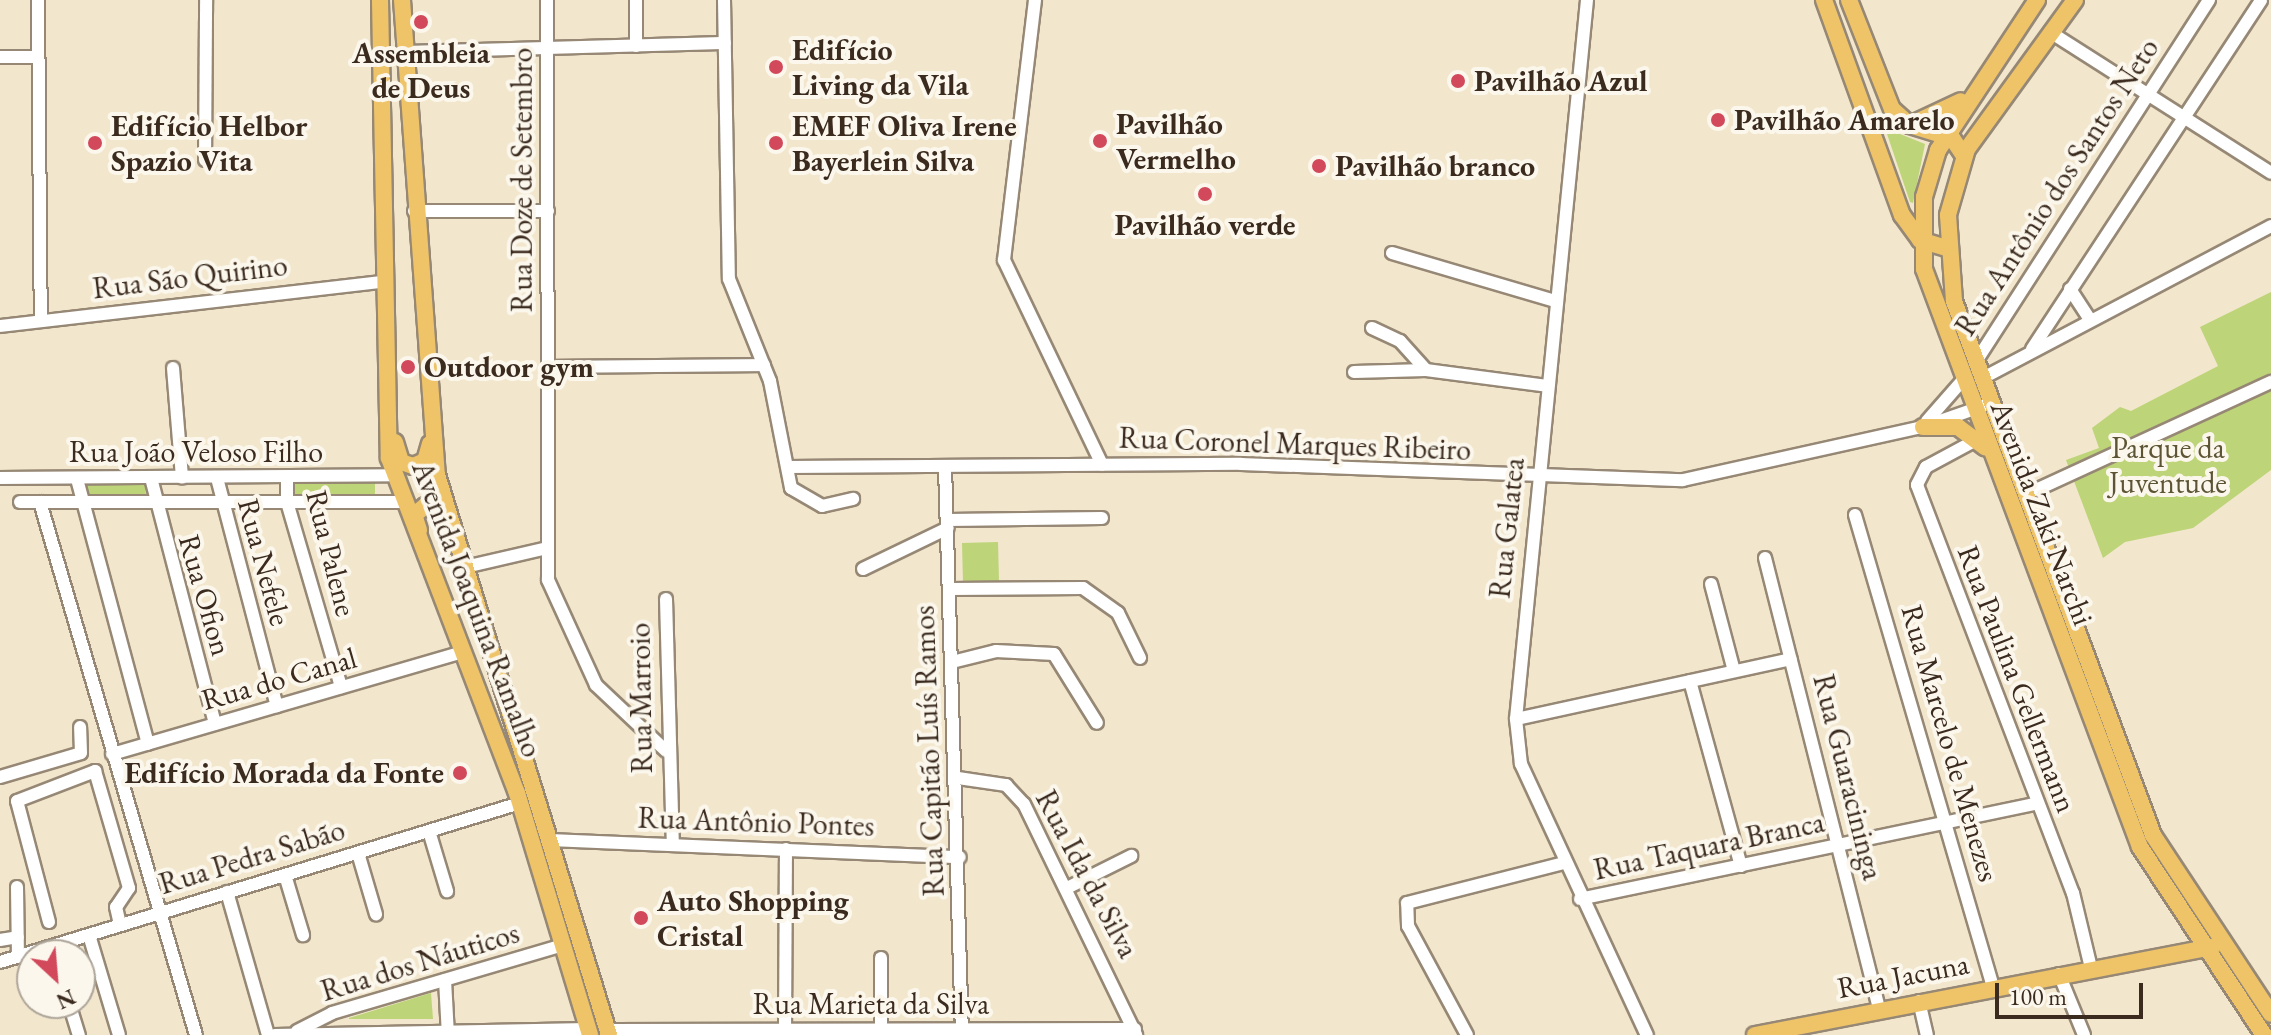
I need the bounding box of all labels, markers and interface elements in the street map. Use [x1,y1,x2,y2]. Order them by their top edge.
marker: Assembleia de Deus [412,13,430,31]
place label: Edifício Living da Vila [792,32,969,102]
street label: Rua Antônio dos Santos Neto [1947,32,2167,342]
place label: Assembleia de Deus [352,35,490,106]
street label: Rua Doze de Setembro [504,48,540,312]
marker: Edifício Living da Vila [767,58,785,76]
place label: Pavilhão Azul [1474,63,1648,99]
marker: Pavilhão Azul [1449,72,1467,90]
place label: Pavilhão Amarelo [1734,102,1955,138]
place label: Pavilhão Vermelho [1116,106,1236,176]
place label: Edifício Helbor Spazio Vita [111,108,308,178]
place label: EMEF Oliva Irene Bayerlein Silva [792,108,1017,178]
marker: Pavilhão Amarelo [1709,111,1727,129]
marker: Pavilhão Vermelho [1091,132,1109,150]
marker: Edifício Helbor Spazio Vita [86,134,104,152]
marker: EMEF Oliva Irene Bayerlein Silva [767,134,785,152]
place label: Pavilhão branco [1335,148,1535,184]
marker: Pavilhão branco [1310,157,1328,175]
marker: Pavilhão verde [1196,185,1214,203]
place label: Pavilhão verde [1114,207,1296,243]
street label: Rua São Quirino [91,247,289,307]
place label: Outdoor gym [424,349,594,385]
marker: Outdoor gym [399,358,417,376]
street label: Avenida Zaki Narchi [1983,396,2101,630]
street label: Rua Coronel Marques Ribeiro [1118,420,1472,468]
park label: Parque da Juventude [2109,430,2227,500]
street label: Rua João Veloso Filho [69,434,323,470]
street label: Avenida Joaquina Ramalho [404,456,550,762]
street label: Rua Galatea [1482,456,1532,600]
street label: Rua Palene [298,486,364,620]
street label: Rua Nefele [230,495,298,629]
street label: Rua Ofion [171,530,239,660]
street label: Rua Paulina Gellermann [1949,540,2085,818]
street label: Rua Marcelo de Menezes [1893,600,2007,886]
street label: Rua Capitão Luís Ramos [906,605,952,897]
street label: Rua Marroio [622,622,660,774]
street label: Rua do Canal [197,640,361,718]
street label: Rua Guaracininga [1805,671,1891,883]
place label: Edifício Morada da Fonte [124,755,444,791]
marker: Edifício Morada da Fonte [451,764,469,782]
street label: Rua Ida da Silva [1028,784,1146,964]
street label: Rua Antônio Pontes [637,800,875,844]
street label: Rua Taquara Branca [1590,804,1828,888]
street label: Rua Pedra Sabão [155,812,349,902]
place label: Auto Shopping Cristal [657,883,849,954]
marker: Auto Shopping Cristal [632,909,650,927]
street label: Rua dos Náuticos [317,915,523,1009]
north arrow [16,939,96,1019]
street label: Rua Jacuna [1834,946,1972,1006]
scale bar [1999,967,2147,1017]
text: 100 m [2009,981,2067,1012]
text: N [52,982,80,1016]
street label: Rua Marieta da Silva [753,986,989,1022]

